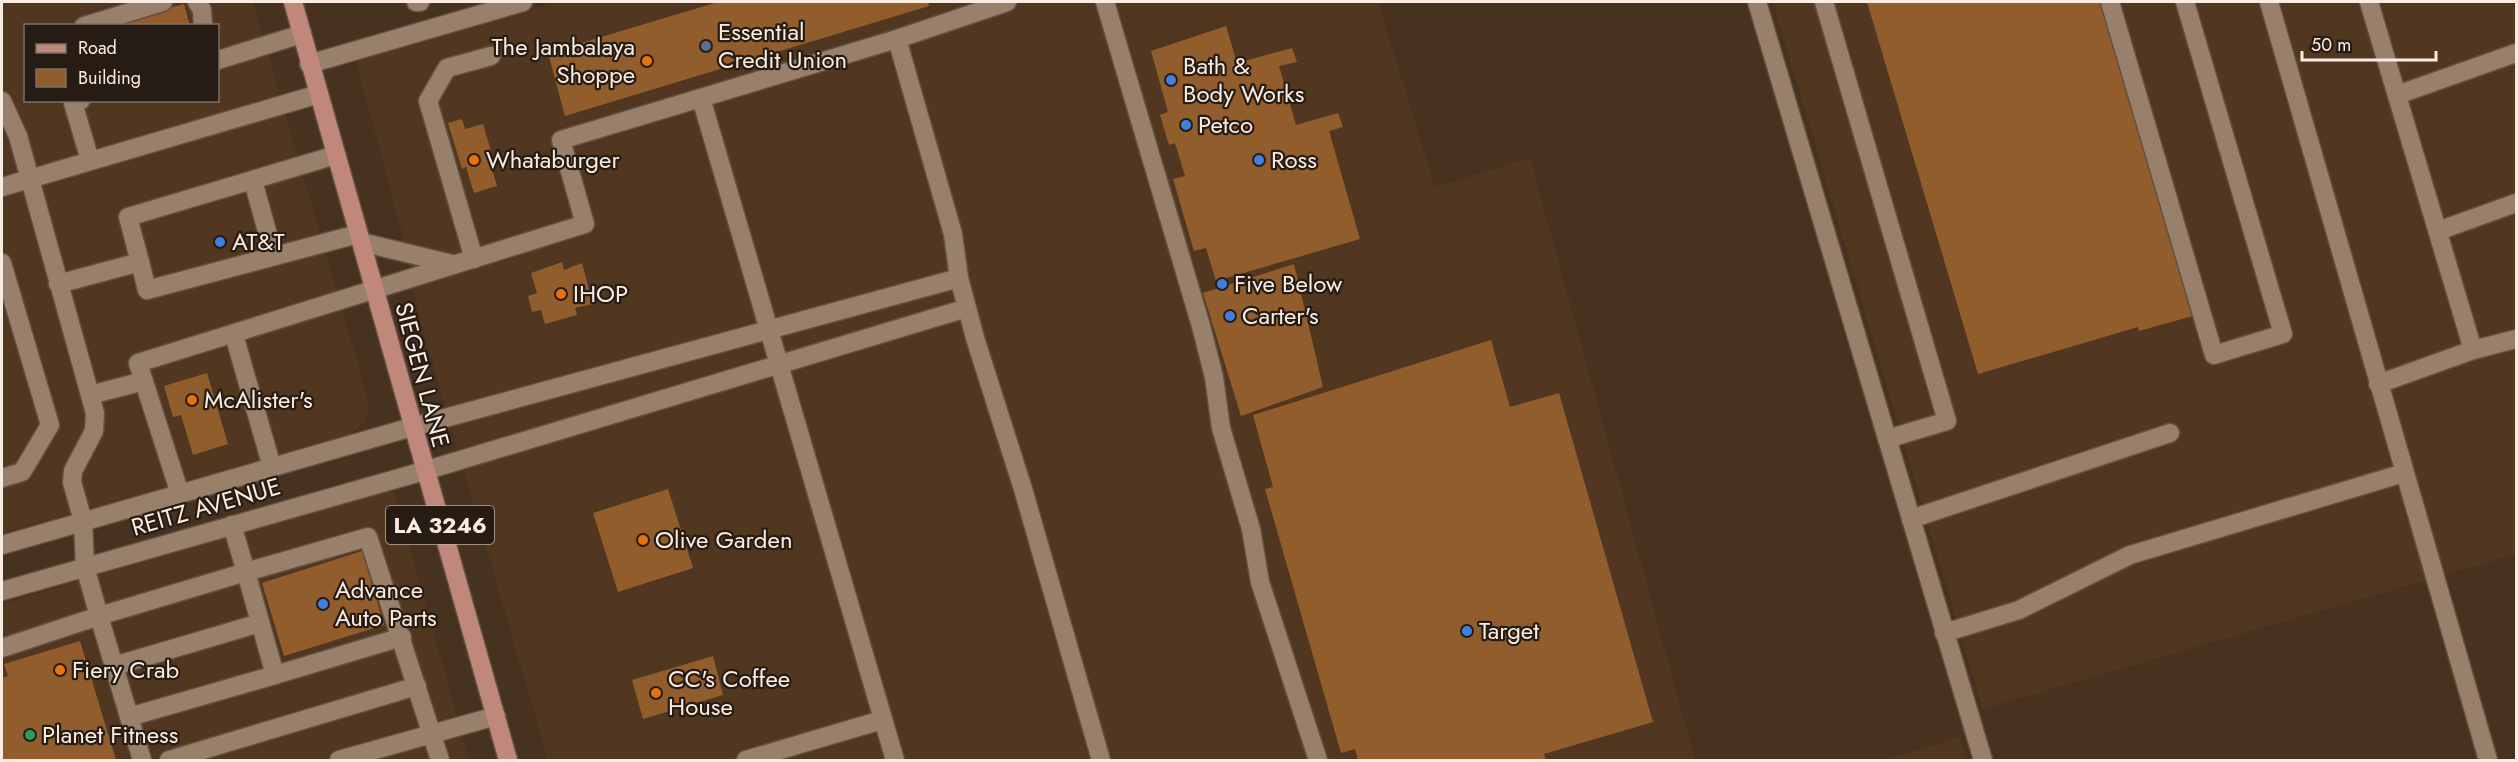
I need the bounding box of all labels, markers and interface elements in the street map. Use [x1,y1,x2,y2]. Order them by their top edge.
place label: Essential Credit Union [718,14,847,77]
legend [24,24,219,102]
scale bar [2302,24,2436,62]
place label: The Jambalaya Shoppe [491,29,635,92]
text: 50 m [2311,32,2351,58]
text: Road [78,35,117,61]
marker: Essential Credit Union [699,39,713,53]
place label: Bath & Body Works [1183,48,1304,111]
marker: The Jambalaya Shoppe [640,54,654,68]
text: Building [78,65,141,91]
marker: Bath & Body Works [1164,73,1178,87]
place label: Petco [1198,107,1253,142]
marker: Petco [1179,118,1193,132]
place label: Whataburger [486,142,620,177]
place label: Ross [1271,142,1317,177]
marker: Whataburger [467,153,481,167]
marker: Ross [1252,153,1266,167]
place label: AT&T [232,224,285,259]
marker: AT&T [213,235,227,249]
place label: Five Below [1234,266,1343,301]
place label: IHOP [573,276,628,311]
marker: Five Below [1215,277,1229,291]
marker: IHOP [554,287,568,301]
street label: SIEGEN LANE [386,298,459,451]
place label: Carter's [1242,298,1319,333]
marker: Carter's [1223,309,1237,323]
place label: McAlister's [204,382,313,417]
marker: McAlister's [185,393,199,407]
street label: REITZ AVENUE [127,468,285,545]
road number: LA 3246 [386,506,494,544]
place label: Olive Garden [655,522,793,557]
marker: Olive Garden [636,533,650,547]
place label: Advance Auto Parts [335,572,437,635]
marker: Advance Auto Parts [316,597,330,611]
place label: Target [1479,613,1539,648]
marker: Target [1460,624,1474,638]
place label: Fiery Crab [72,652,179,687]
place label: CC's Coffee House [668,661,790,724]
marker: Fiery Crab [53,663,67,677]
marker: CC's Coffee House [649,686,663,700]
place label: Planet Fitness [42,717,178,752]
marker: Planet Fitness [23,728,37,742]

